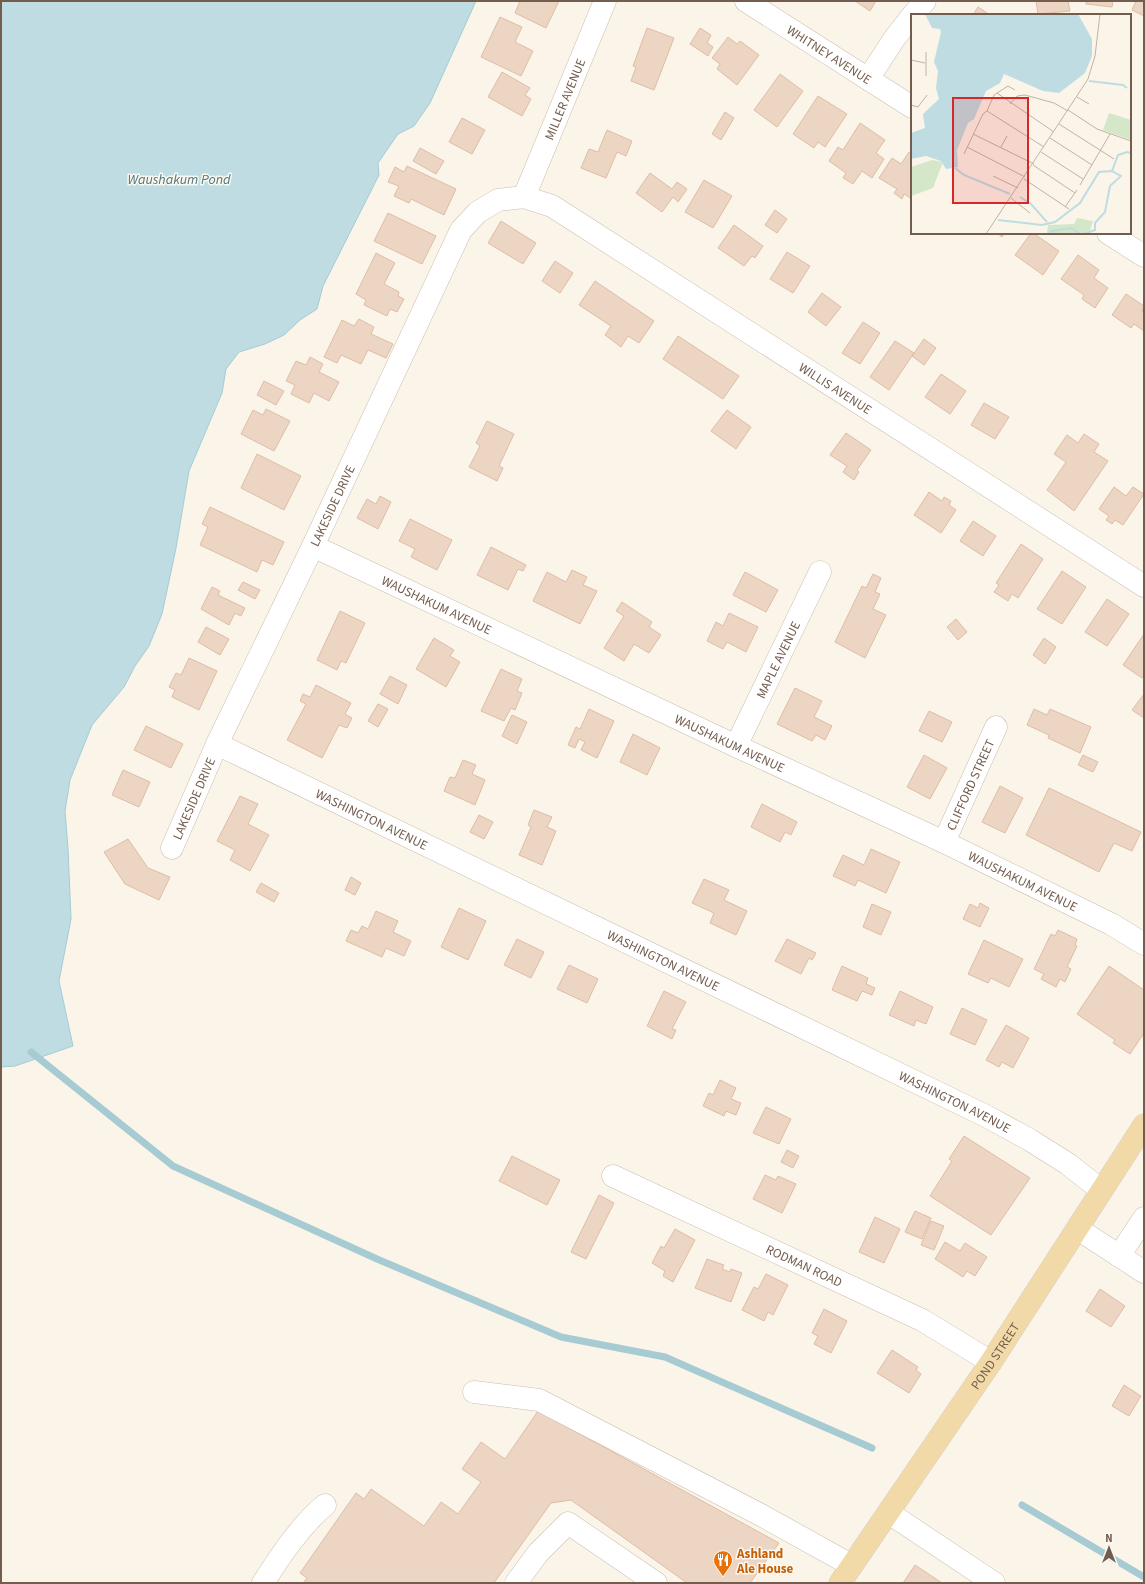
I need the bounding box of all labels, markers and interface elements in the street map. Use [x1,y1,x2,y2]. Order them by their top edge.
inset map [911,14,1131,234]
street label: WHITNEY AVENUE [783,21,875,89]
street label: MILLER AVENUE [541,56,590,143]
water label: Waushakum Pond [127,170,231,190]
street label: WILLIS AVENUE [795,359,875,419]
street label: LAKESIDE DRIVE [306,462,360,550]
street label: WAUSHAKUM AVENUE [378,572,495,639]
street label: MAPLE AVENUE [752,618,805,702]
street label: WAUSHAKUM AVENUE [671,710,788,777]
street label: CLIFFORD STREET [942,736,999,834]
street label: LAKESIDE DRIVE [169,755,220,843]
street label: WASHINGTON AVENUE [312,785,431,855]
street label: WAUSHAKUM AVENUE [965,847,1080,916]
street label: WASHINGTON AVENUE [604,926,722,996]
street label: WASHINGTON AVENUE [896,1067,1014,1138]
street label: RODMAN ROAD [763,1240,845,1292]
street label: POND STREET [967,1319,1024,1393]
north arrow [1089,1528,1129,1568]
text: N [1105,1531,1113,1546]
place label: Ashland Ale House [736,1545,794,1578]
restaurant icon: Ashland Ale House [712,1549,734,1577]

